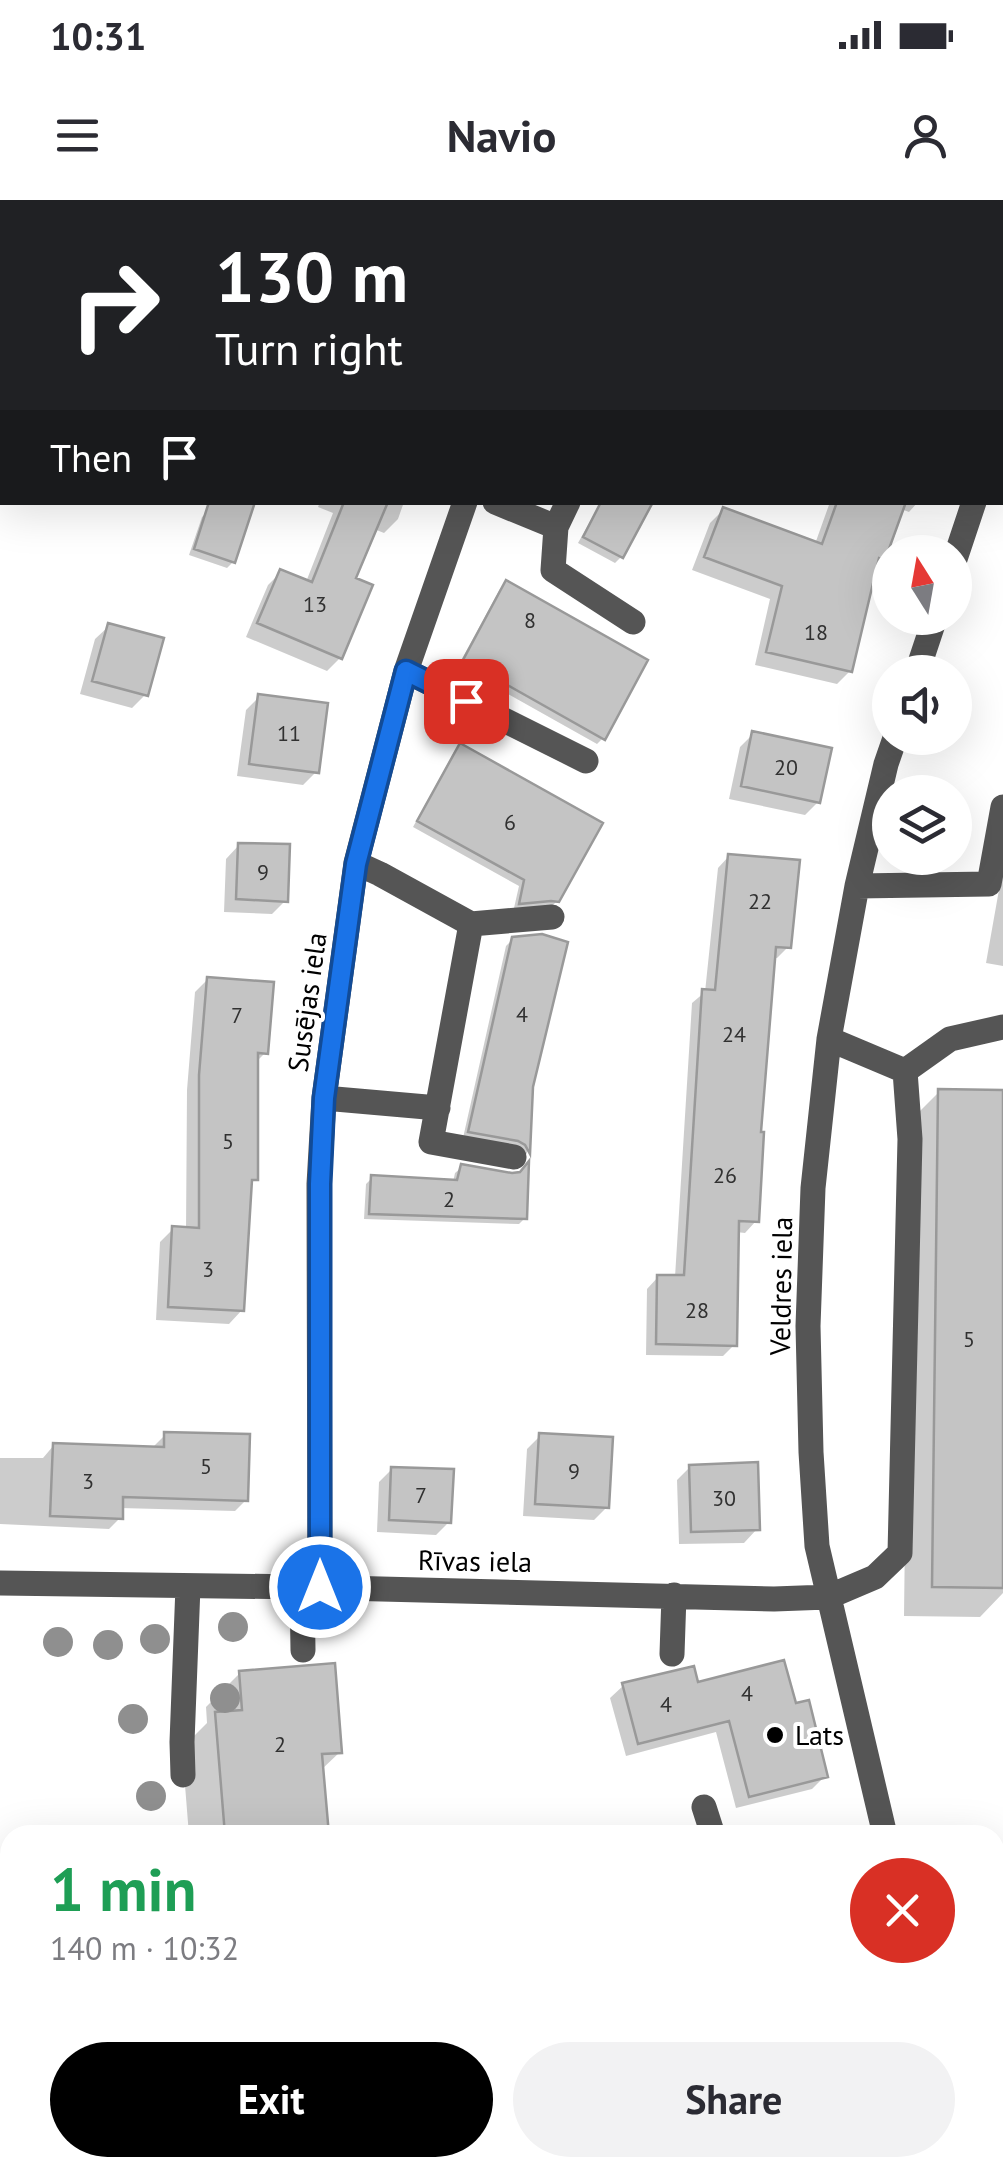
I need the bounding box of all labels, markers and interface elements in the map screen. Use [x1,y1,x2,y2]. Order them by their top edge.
text: 10:31 [50,11,146,60]
text: Navio [447,106,556,164]
icon: menu [50,108,105,163]
icon: person [898,108,953,163]
text: 130 m [215,231,408,321]
icon: right [50,240,180,370]
text: Turn right [215,319,403,377]
icon: arrive [152,430,207,485]
text: Then [50,433,132,482]
north arrow [872,535,972,635]
map controls [872,535,972,875]
house number: 13 [303,590,327,618]
house number: 8 [524,606,536,634]
house number: 18 [804,618,828,646]
button: sound [872,655,972,755]
pin [424,659,509,744]
icon: arrive [439,674,494,729]
house number: 11 [277,719,301,747]
house number: 20 [774,753,798,781]
button: layers [872,775,972,875]
house number: 6 [504,808,516,836]
house number: 9 [257,858,269,886]
house number: 22 [748,887,772,915]
street label: Susējas iela [278,930,335,1074]
house number: 4 [516,1000,528,1028]
house number: 7 [231,1001,243,1029]
house number: 24 [722,1020,746,1048]
house number: 5 [222,1127,234,1155]
house number: 26 [713,1161,737,1189]
house number: 2 [443,1185,455,1213]
street label: Veldres iela [761,1216,800,1357]
house number: 3 [202,1255,214,1283]
house number: 28 [685,1296,709,1324]
house number: 5 [963,1325,975,1353]
house number: 5 [200,1452,212,1480]
house number: 9 [568,1457,580,1485]
house number: 3 [82,1467,94,1495]
house number: 7 [415,1481,427,1509]
house number: 30 [712,1484,736,1512]
position arrow [268,1535,372,1639]
street label: Rīvas iela [418,1541,532,1580]
house number: 4 [741,1679,753,1707]
house number: 4 [660,1690,672,1718]
place label: Lats [795,1716,844,1753]
marker: Lats [764,1724,786,1746]
house number: 2 [274,1730,286,1758]
text: 1 min [50,1850,196,1928]
button: close [850,1858,955,1963]
text: 140 m · 10:32 [50,1927,239,1969]
button: Exit [50,2042,493,2157]
button: Share [513,2042,955,2157]

